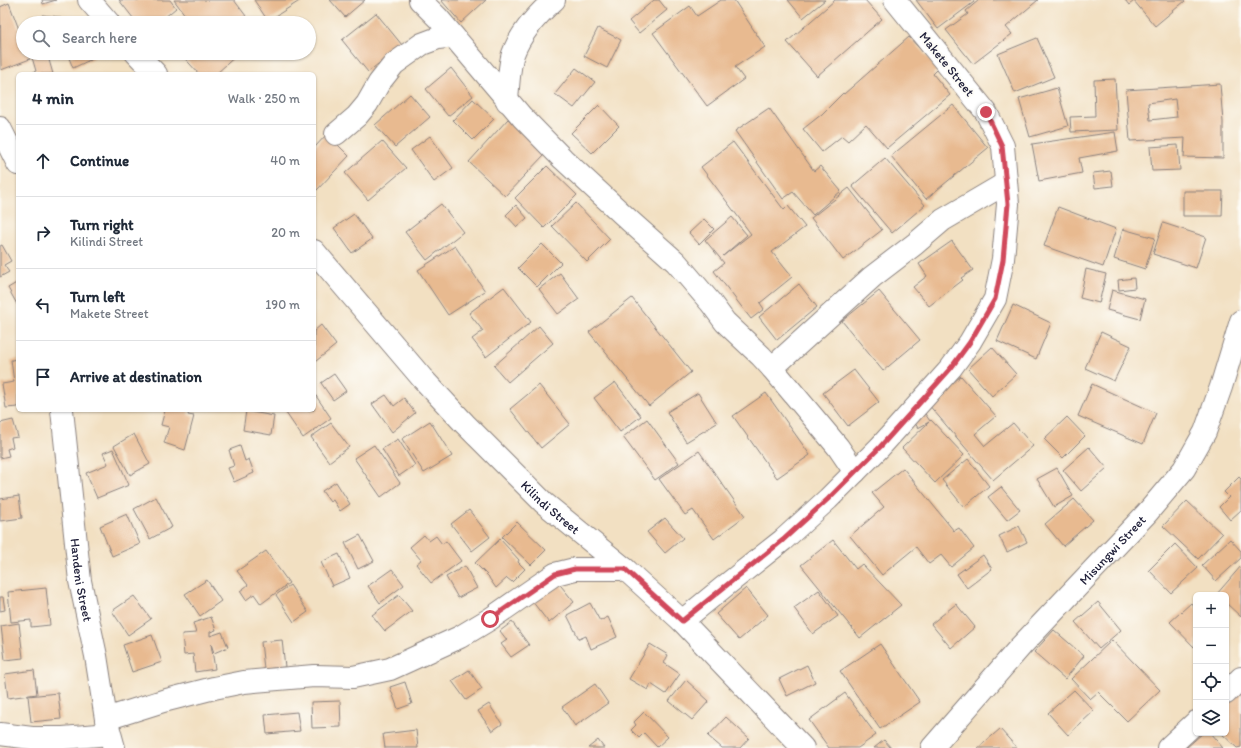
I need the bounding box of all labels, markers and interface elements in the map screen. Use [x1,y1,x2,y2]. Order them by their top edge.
search box [16,16,316,60]
icon: search [30,27,52,49]
text: Search here [62,29,137,47]
street label: Makete Street [916,29,978,99]
text: 4 min [32,88,74,108]
text: Walk · 250 m [228,91,300,106]
route end [977,103,995,121]
icon: ahead [32,150,54,172]
text: Continue [70,152,129,170]
text: 40 m [270,153,300,168]
text: Turn right [70,216,134,234]
icon: right [32,222,54,244]
text: 20 m [271,225,300,240]
text: Kilindi Street [70,234,143,249]
text: Turn left [70,288,125,306]
icon: left [32,294,54,316]
text: 190 m [265,297,300,312]
text: Makete Street [70,306,149,321]
icon: arrive [32,366,54,388]
text: Arrive at destination [70,368,202,386]
street label: Kilindi Street [518,477,583,537]
street label: Misungwi Street [1076,512,1149,587]
street label: Handeni Street [68,537,96,623]
map controls [1193,592,1229,736]
button: + [1193,592,1229,628]
route start [481,610,499,628]
button: − [1193,628,1229,664]
button: locate [1193,664,1229,700]
button: layers [1193,700,1229,736]

